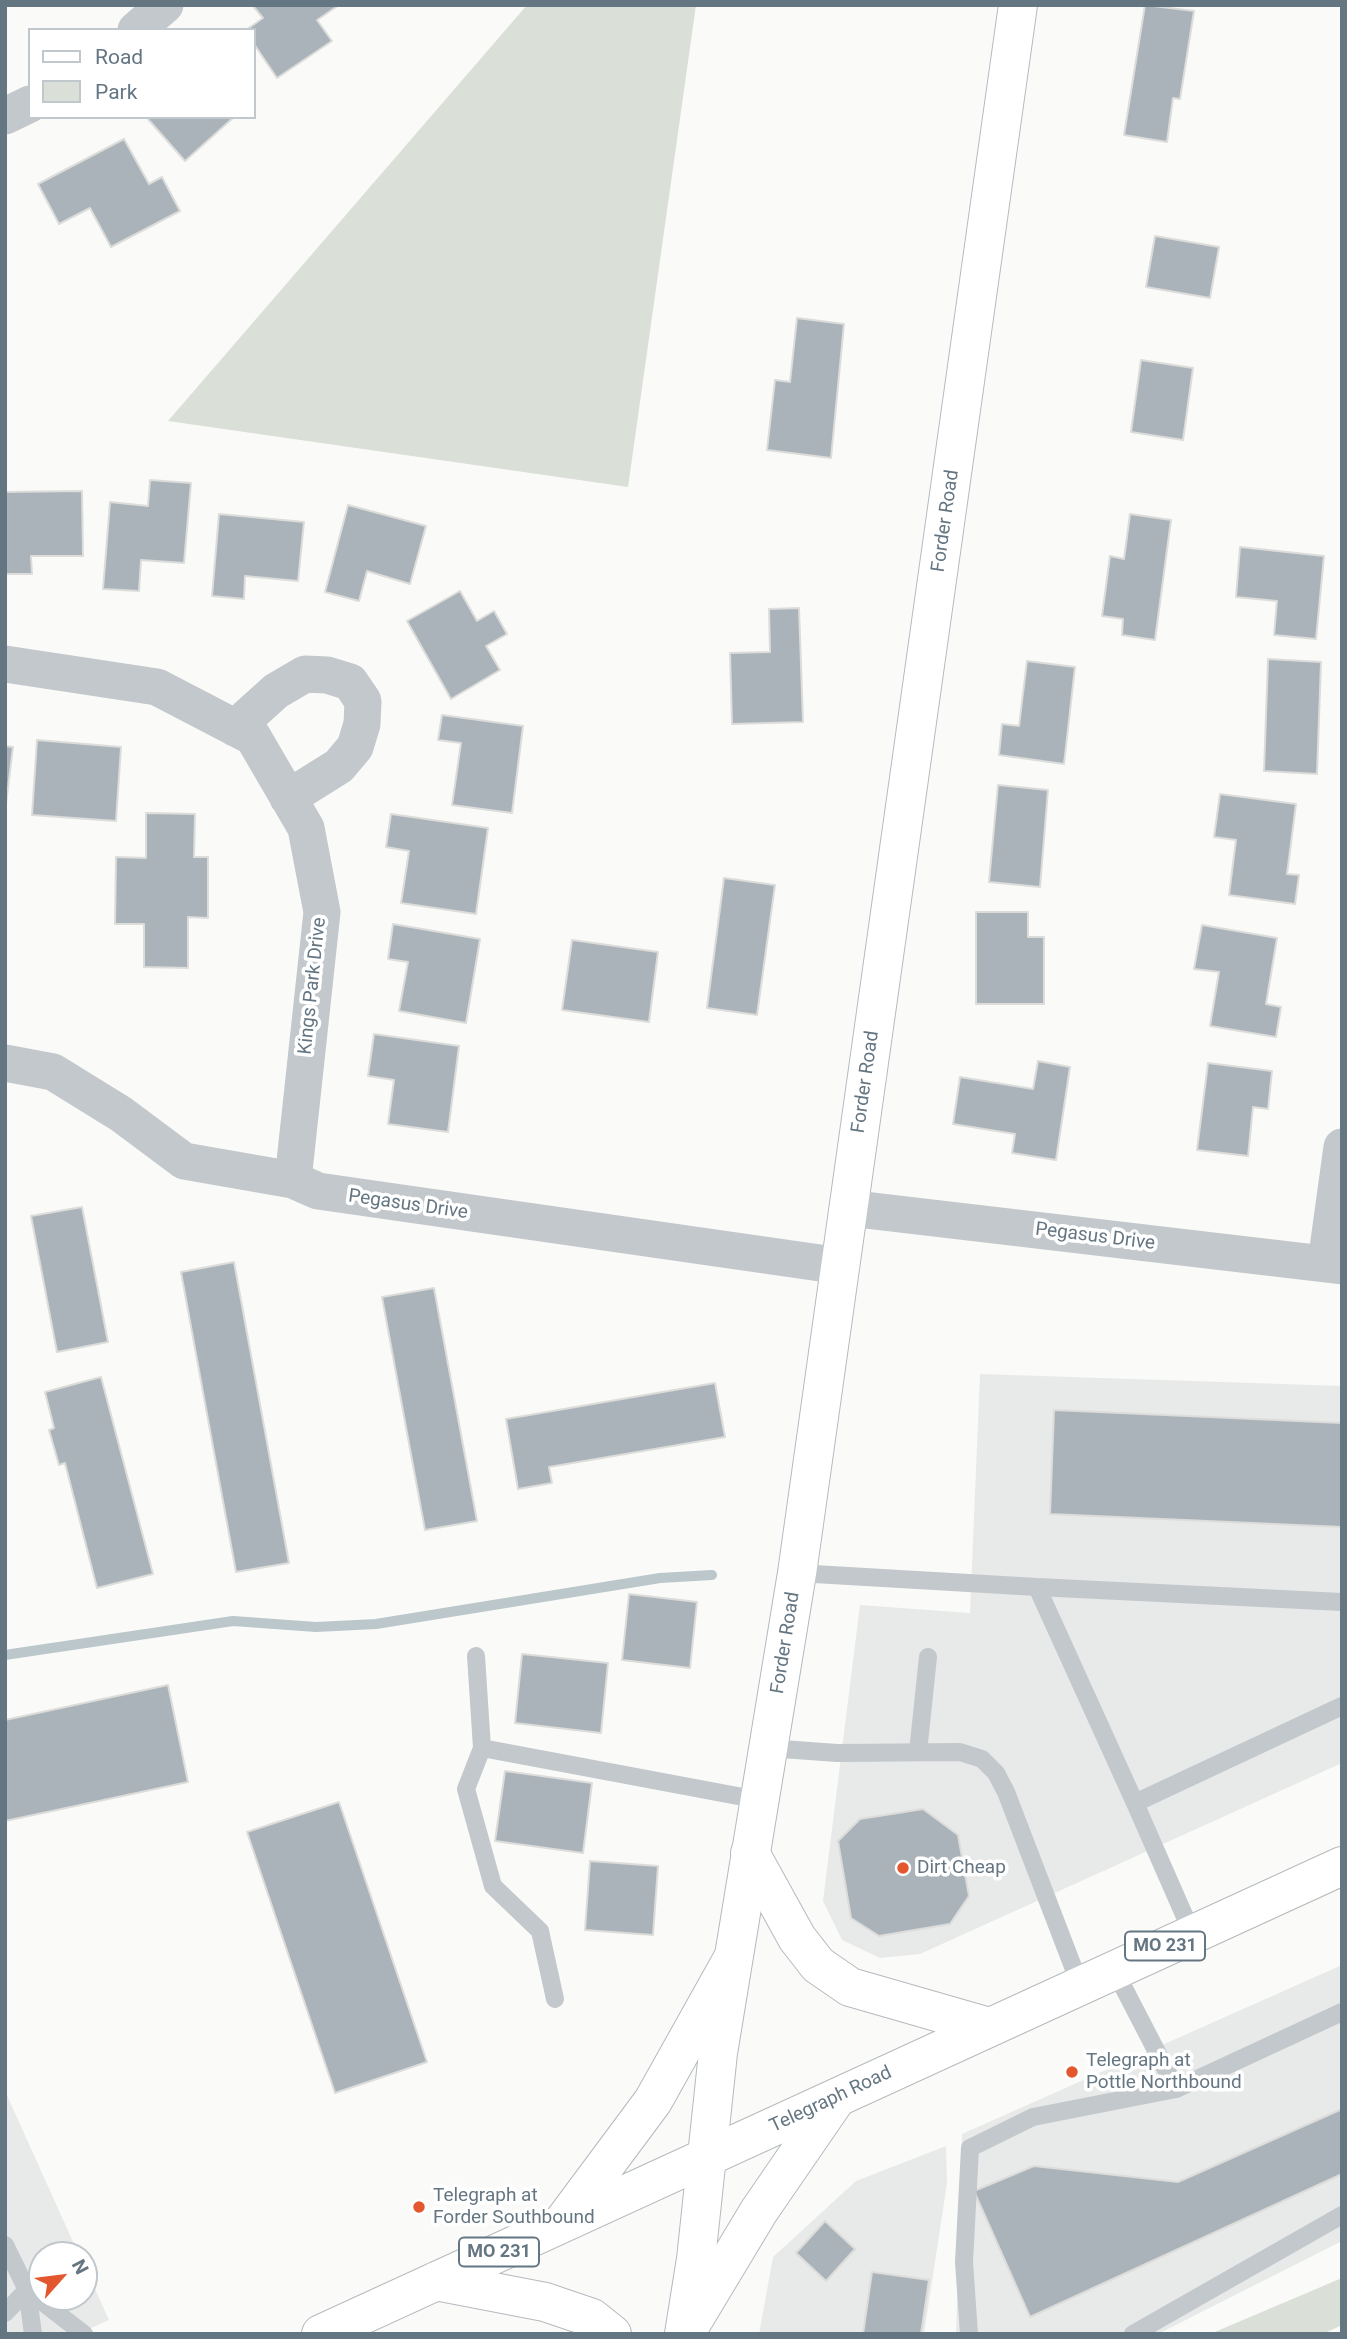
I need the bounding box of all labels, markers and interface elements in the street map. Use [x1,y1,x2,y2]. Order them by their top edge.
legend [28,28,256,119]
text: Road [95,45,143,69]
text: Park [95,80,137,104]
street label: Forder Road [928,468,964,574]
street label: Kings Park Drive [294,916,332,1056]
street label: Forder Road [848,1029,884,1135]
street label: Pegasus Drive [347,1185,469,1225]
street label: Pegasus Drive [1034,1218,1156,1256]
street label: Forder Road [767,1590,805,1696]
place label: Dirt Cheap [917,1857,1006,1879]
marker: Dirt Cheap [895,1860,911,1876]
road number: MO 231 [1125,1932,1205,1960]
place label: Telegraph at Pottle Northbound [1086,2050,1242,2094]
street label: Telegraph Road [767,2062,895,2138]
marker: Telegraph at Pottle Northbound [1064,2064,1080,2080]
place label: Telegraph at Forder Southbound [433,2185,595,2229]
marker: Telegraph at Forder Southbound [411,2199,427,2215]
road number: MO 231 [459,2238,539,2266]
north arrow [28,2241,98,2311]
text: N [67,2256,94,2278]

